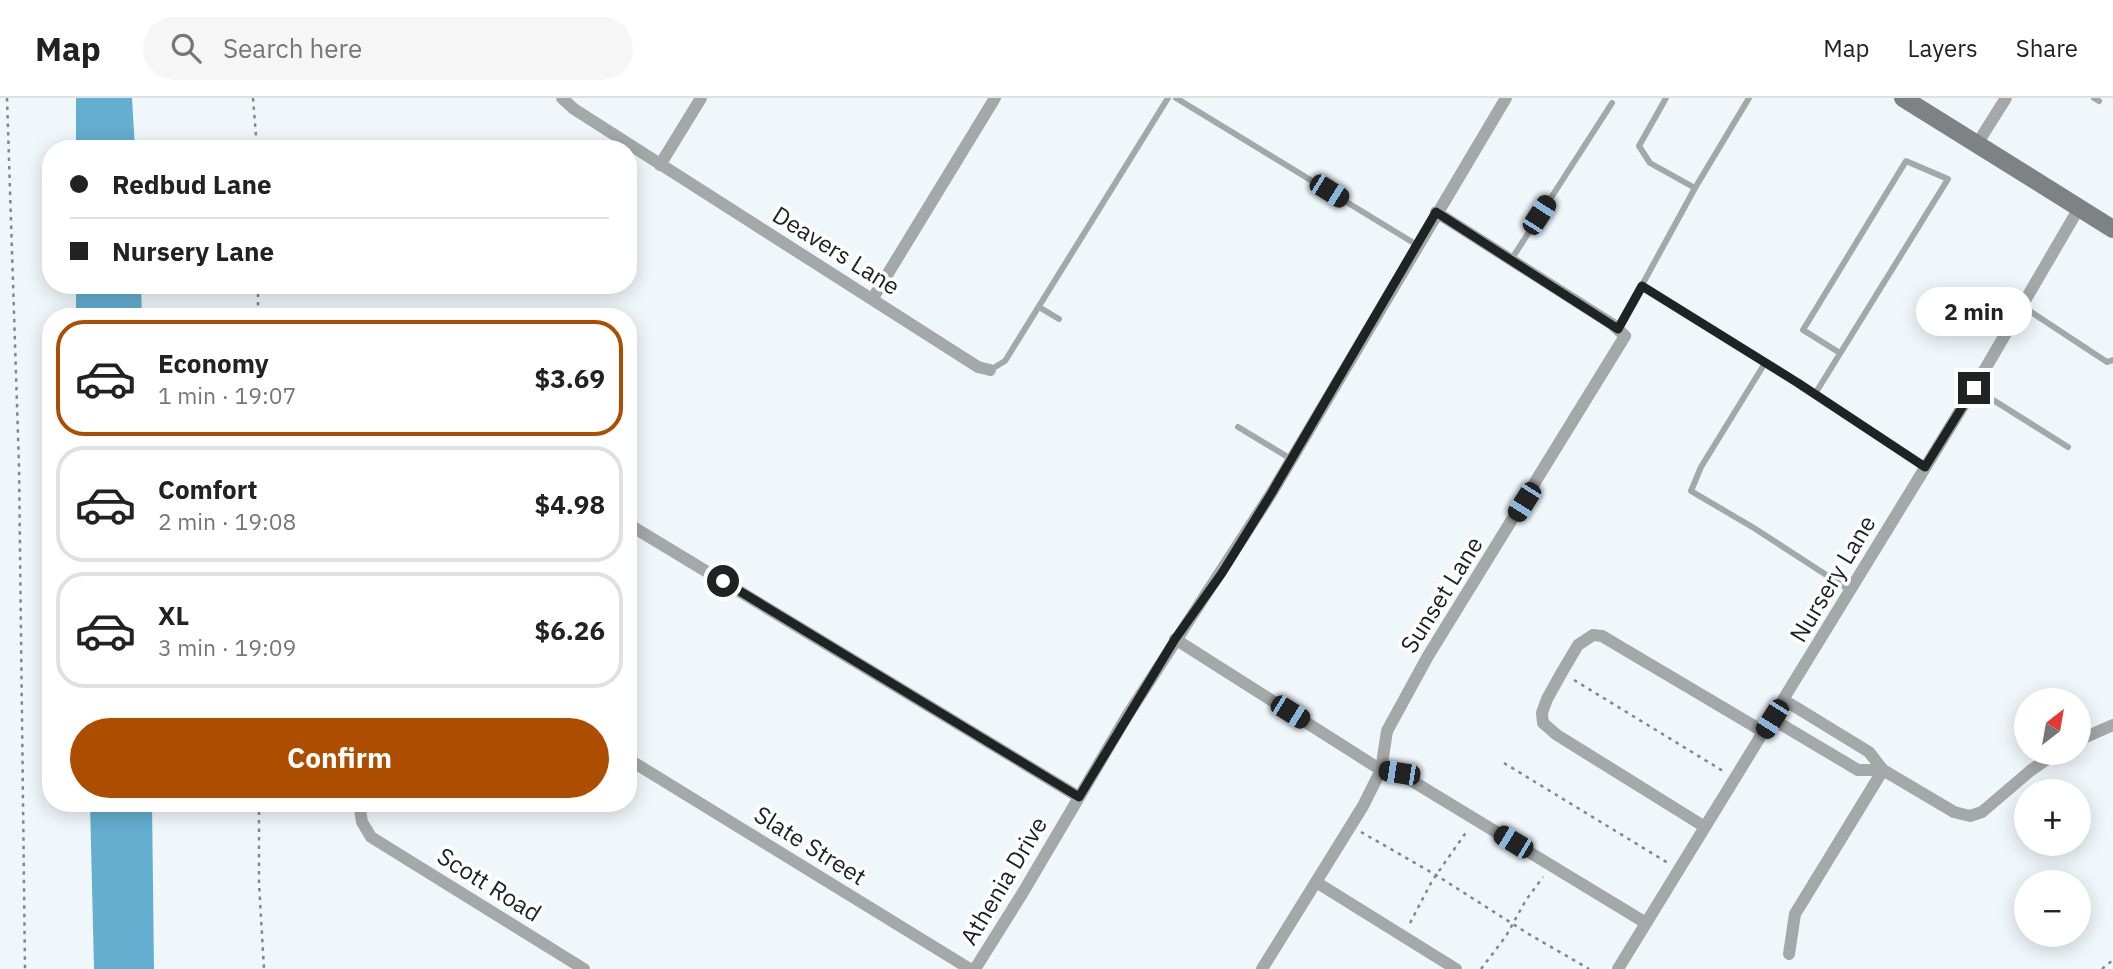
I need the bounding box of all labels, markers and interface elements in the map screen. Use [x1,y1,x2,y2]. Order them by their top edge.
search box [143,17,633,80]
text: Map [35,27,101,70]
icon: search [167,29,205,67]
text: Search here [223,31,362,65]
text: Map [1823,32,1870,64]
text: Layers [1908,32,1978,64]
text: Share [2016,32,2078,64]
text: Redbud Lane [112,167,272,201]
car [1306,171,1353,211]
car [1519,192,1560,238]
street label: Deavers Lane [767,198,906,302]
text: Nursery Lane [112,234,274,268]
callout: 2 min [1916,286,2032,336]
text: 2 min [1944,296,2004,326]
text: Economy [158,346,269,380]
icon: car [74,347,137,410]
text: $3.69 [535,361,605,395]
route end [1958,372,1990,404]
text: 1 min · 19:07 [158,380,296,410]
text: Comfort [158,472,257,506]
icon: car [74,473,137,536]
car [1504,479,1545,525]
text: $4.98 [535,487,605,521]
text: 2 min · 19:08 [158,506,296,536]
street label: Nursery Lane [1782,509,1883,648]
street label: Sunset Lane [1393,530,1490,659]
route start [707,565,739,597]
text: XL [158,598,189,632]
icon: car [74,599,137,662]
text: $6.26 [535,613,605,647]
text: 3 min · 19:09 [158,632,296,662]
north arrow [2014,688,2091,765]
map controls [2014,688,2091,947]
car [1267,692,1314,732]
car [1752,696,1793,742]
button: Confirm [70,718,609,798]
car [1377,759,1422,787]
button: + [2014,779,2091,856]
street label: Slate Street [748,798,873,892]
street label: Athenia Drive [952,810,1054,951]
car [1490,822,1537,862]
street label: Scott Road [432,840,548,929]
button: − [2014,870,2091,947]

